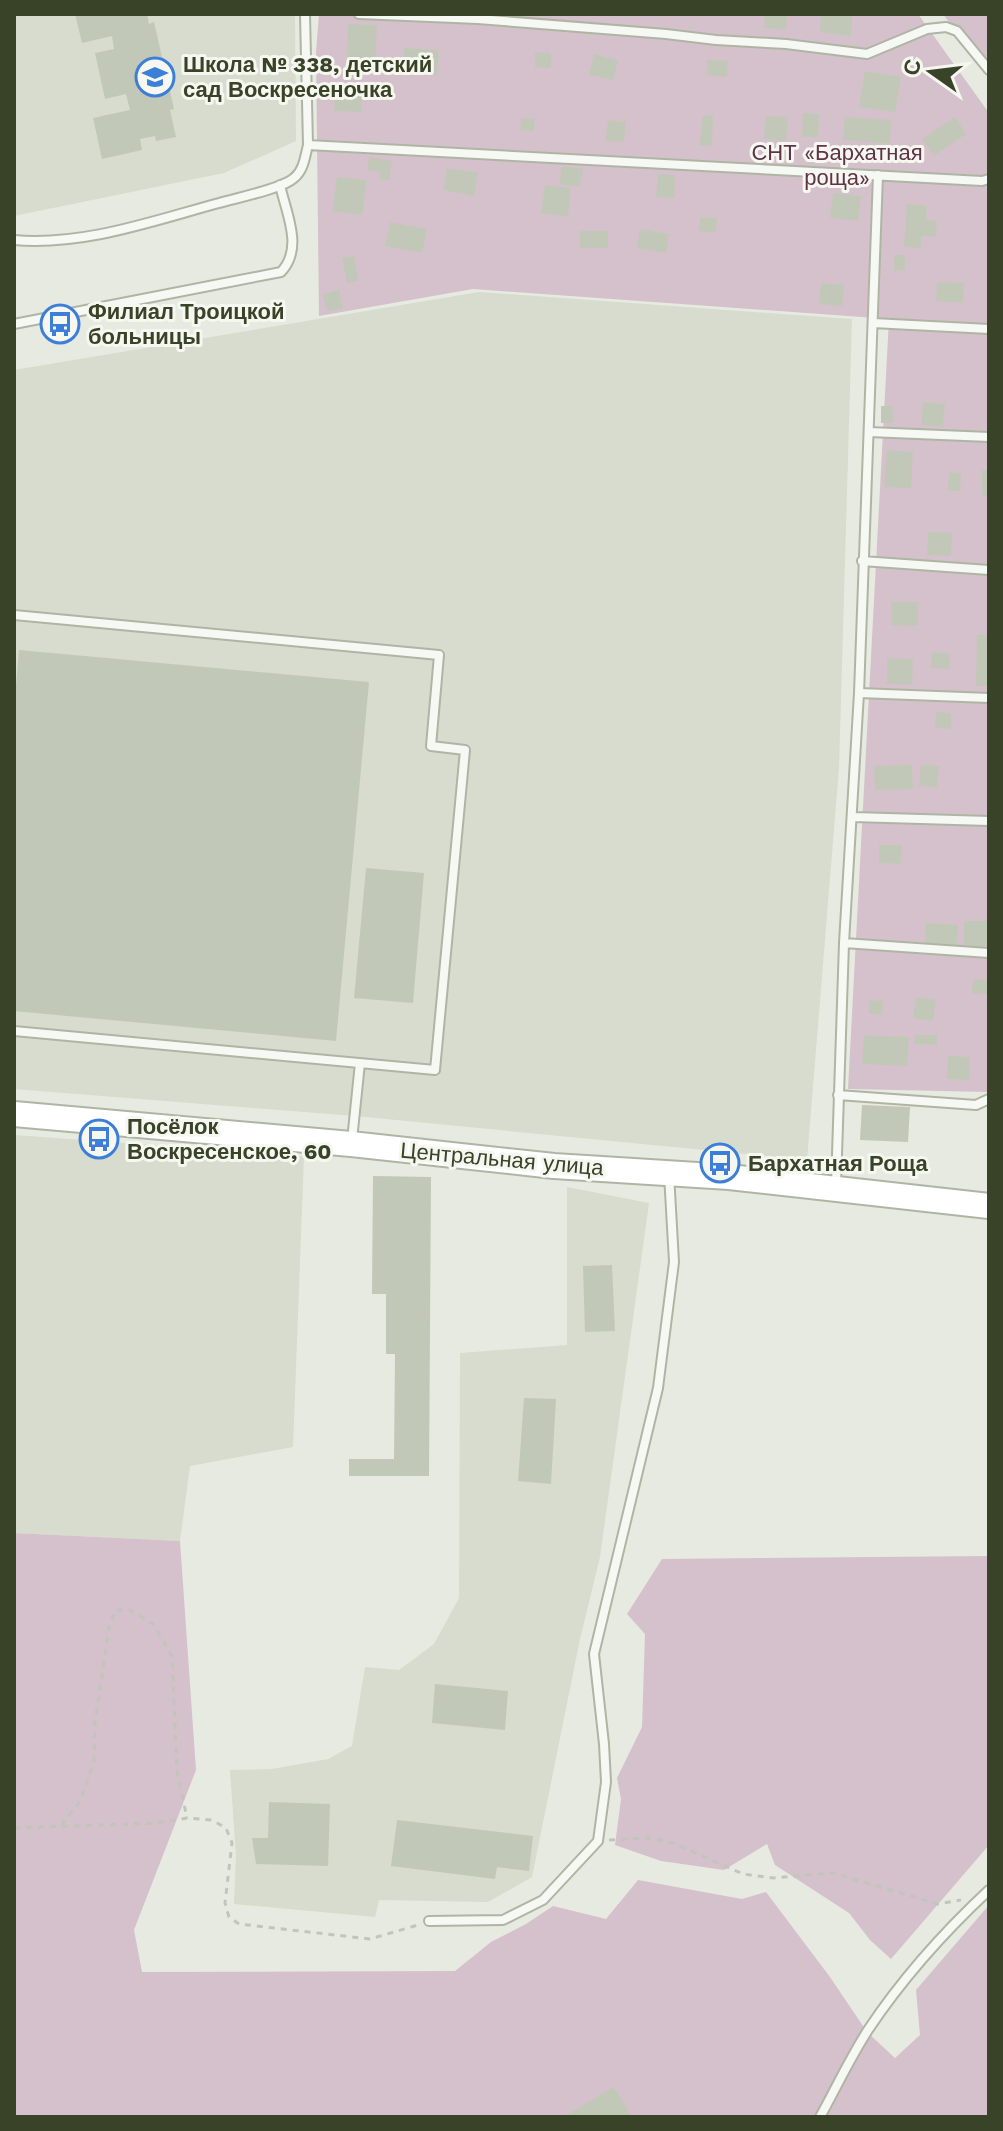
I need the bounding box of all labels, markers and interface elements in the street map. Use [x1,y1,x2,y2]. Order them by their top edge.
north arrow [891,32,971,112]
place label: Школа № 338, детский сад Воскресеночка [183,52,432,102]
school or university icon: Школа № 338, детский сад Воскресеночка [134,56,176,98]
text: С [898,56,926,78]
park label: СНТ «Бархатная роща» [751,140,923,190]
place label: Филиал Троицкой больницы [88,299,285,349]
bus stop icon: Филиал Троицкой больницы [39,303,81,345]
place label: Посёлок Воскресенское, 60 [127,1114,331,1164]
bus stop icon: Посёлок Воскресенское, 60 [78,1118,120,1160]
street label: Центральная улица [399,1138,605,1180]
bus stop icon: Бархатная Роща [699,1142,741,1184]
place label: Бархатная Роща [748,1151,928,1176]

